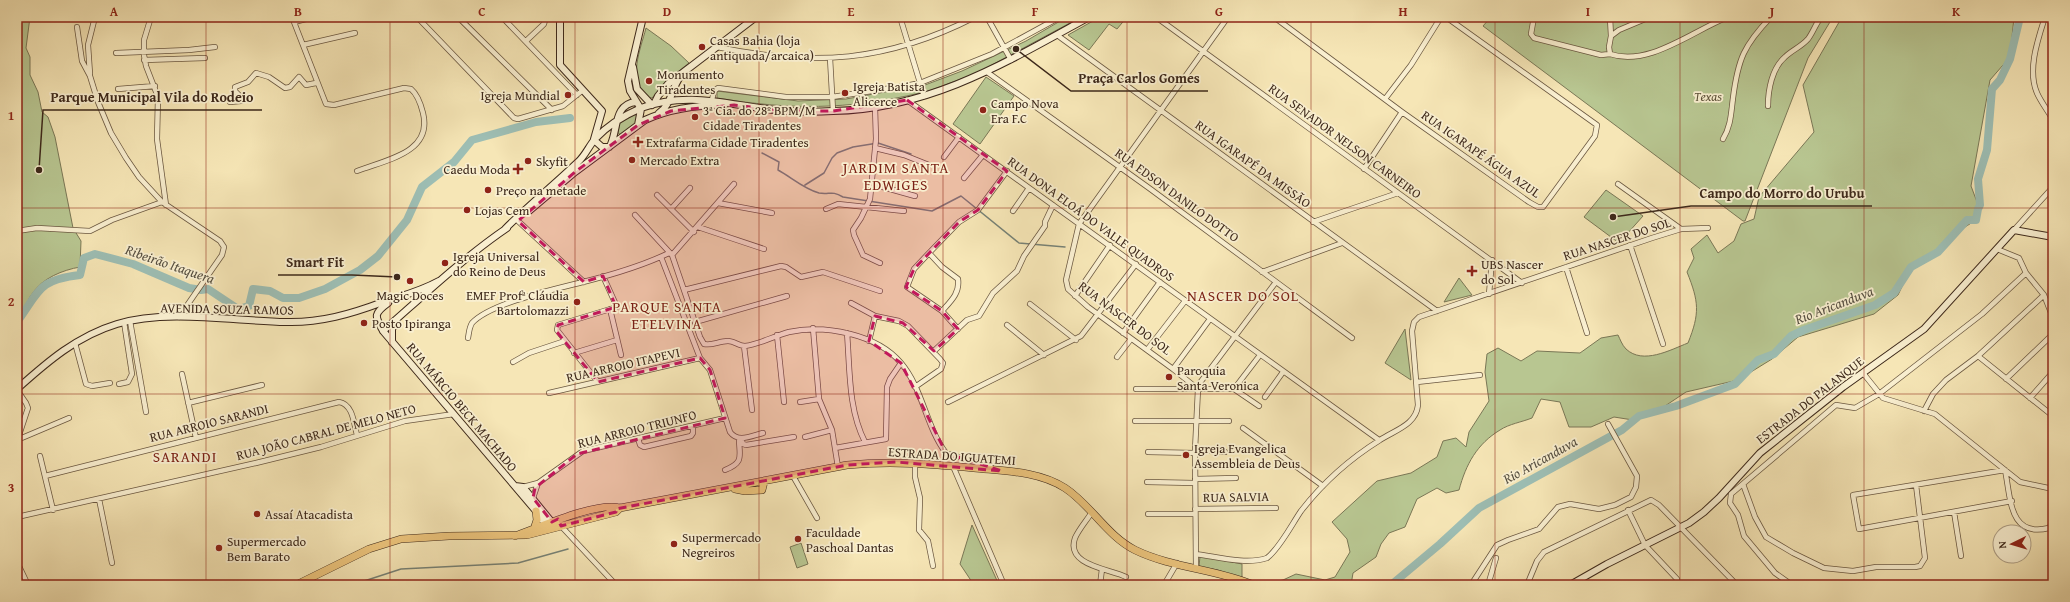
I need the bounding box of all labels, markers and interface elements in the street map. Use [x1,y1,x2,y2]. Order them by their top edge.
text: A [110,2,119,21]
text: B [294,2,302,21]
text: C [478,2,486,21]
text: D [663,2,671,21]
text: E [848,2,855,21]
text: F [1032,2,1039,21]
text: G [1215,2,1223,21]
text: H [1398,2,1408,21]
text: I [1586,2,1590,21]
text: J [1768,2,1775,21]
text: K [1952,2,1961,21]
place label: Casas Bahia (loja antiquada/arcaica) [710,31,814,65]
marker: Casas Bahia (loja antiquada/arcaica) [697,42,707,52]
place label: Monumento Tiradentes [657,65,724,99]
callout: Praça Carlos Gomes [1071,65,1208,91]
text: Praça Carlos Gomes [1078,68,1200,88]
marker: Monumento Tiradentes [644,76,654,86]
place label: Igreja Batista Alicerce [853,77,926,111]
street label: RUA SENADOR NELSON CARNEIRO [1265,79,1426,203]
callout: Parque Municipal Vila do Rodeio [43,84,262,110]
place label: Igreja Mundial [480,86,560,105]
text: Parque Municipal Vila do Rodeio [50,87,254,107]
park label: Texas [1694,87,1722,106]
marker: Igreja Batista Alicerce [840,88,850,98]
marker: Igreja Mundial [563,90,573,100]
place label: Campo Nova Era F.C [991,94,1059,128]
place label: 3ª Cia. do 28º BPM/M Cidade Tiradentes [703,101,816,135]
marker: Campo Nova Era F.C [978,105,988,115]
text: 1 [8,106,14,125]
street label: RUA IGARAPÉ ÁGUA AZUL [1418,106,1545,203]
marker: 3ª Cia. do 28º BPM/M Cidade Tiradentes [690,112,700,122]
street label: RUA IGARAPÉ DA MISSÃO [1191,115,1315,213]
place label: Extrafarma Cidade Tiradentes [646,133,809,152]
marker: Extrafarma Cidade Tiradentes [633,137,643,147]
street label: RUA EDSON DANILO DOTTO [1111,143,1243,247]
place label: Mercado Extra [640,151,720,170]
place label: Skyfit [536,152,568,171]
street label: RUA DONA ELOÁ DO VALLE QUADROS [1004,152,1178,286]
marker: Mercado Extra [627,155,637,165]
marker: Skyfit [523,156,533,166]
district label: JARDIM SANTA EDWIGES [841,157,949,195]
place label: Caedu Moda [443,160,511,179]
marker: Caedu Moda [513,164,523,174]
callout: Campo do Morro do Urubu [1691,180,1872,206]
place label: Preço na metade [496,181,586,200]
text: Campo do Morro do Urubu [1700,183,1864,203]
marker: Preço na metade [483,185,493,195]
place label: Lojas Cem [475,201,530,220]
marker: Lojas Cem [462,205,472,215]
street label: RUA NASCER DO SOL [1561,212,1674,265]
water label: Ribeirão Itaquera [122,239,218,289]
place label: Igreja Universal do Reino de Deus [453,247,546,281]
callout: Smart Fit [278,249,352,275]
text: Smart Fit [286,252,345,272]
place label: UBS Nascer do Sol [1481,255,1544,289]
marker: Igreja Universal do Reino de Deus [440,258,450,268]
marker: UBS Nascer do Sol [1466,265,1478,277]
marker: Magic Doces [405,276,415,286]
street label: RUA NASCER DO SOL [1075,277,1176,360]
water label: Rio Aricanduva [1791,281,1877,329]
district label: NASCER DO SOL [1187,285,1299,306]
place label: Magic Doces [376,286,444,305]
place label: EMEF Profª Cláudia Bartolomazzi [466,286,570,320]
text: 2 [8,292,15,311]
district label: PARQUE SANTA ETELVINA [612,296,722,334]
marker: EMEF Profª Cláudia Bartolomazzi [572,297,582,307]
street label: AVENIDA SOUZA RAMOS [160,298,294,320]
place label: Posto Ipiranga [372,314,452,333]
marker: Posto Ipiranga [359,318,369,328]
street label: RUA MÁRCIO BECK MACHADO [402,338,522,476]
street label: RUA ARROIO ITAPEVI [564,343,682,387]
street label: ESTRADA DO PALANQUE [1752,352,1868,448]
place label: Paroquia Santa Veronica [1177,361,1260,395]
marker: Paroquia Santa Veronica [1164,372,1174,382]
street label: RUA ARROIO SARANDI [148,399,270,447]
street label: RUA JOÃO CABRAL DE MELO NETO [234,399,418,465]
street label: RUA ARROIO TRIUNFO [576,405,698,453]
water label: Rio Aricanduva [1498,431,1581,489]
place label: Igreja Evangelica Assembleia de Deus [1194,439,1300,473]
street label: ESTRADA DO IGUATEMI [888,442,1016,470]
district label: SARANDI [153,446,217,467]
marker: Igreja Evangelica Assembleia de Deus [1181,450,1191,460]
text: 3 [8,478,14,497]
street label: RUA SALVIA [1203,487,1269,507]
place label: Assaí Atacadista [265,505,354,524]
marker: Assaí Atacadista [252,509,262,519]
place label: Faculdade Paschoal Dantas [806,523,894,557]
north arrow [1992,524,2032,564]
place label: Supermercado Negreiros [682,528,762,562]
place label: Supermercado Bem Barato [227,532,307,566]
marker: Faculdade Paschoal Dantas [793,534,803,544]
marker: Supermercado Negreiros [669,539,679,549]
text: N [1994,540,2010,549]
marker: Supermercado Bem Barato [214,543,224,553]

